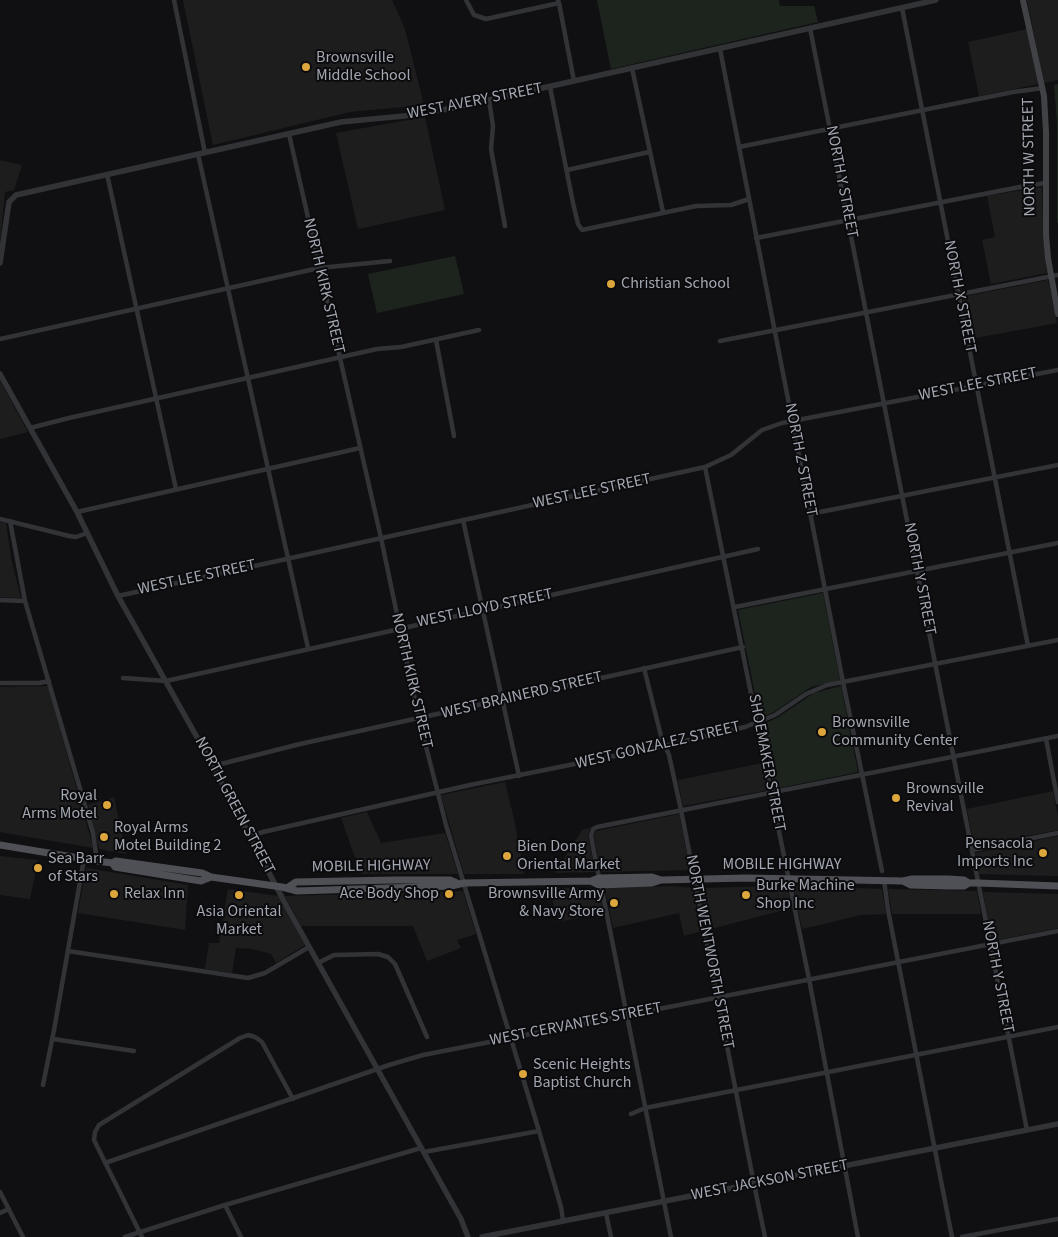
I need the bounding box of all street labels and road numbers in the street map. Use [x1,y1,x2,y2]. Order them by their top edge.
street label: WEST AVERY STREET [406,79,544,125]
street label: NORTH W STREET [1019,97,1041,217]
street label: NORTH Y STREET [821,124,861,240]
street label: NORTH KIRK STREET [298,216,348,356]
street label: NORTH X STREET [939,239,979,355]
street label: WEST LEE STREET [917,364,1039,406]
street label: NORTH Z STREET [780,402,820,518]
street label: WEST LEE STREET [531,470,653,514]
street label: NORTH Y STREET [899,521,939,637]
street label: WEST LEE STREET [136,556,258,600]
street label: WEST LLOYD STREET [415,585,555,633]
street label: NORTH KIRK STREET [386,611,436,751]
street label: WEST BRAINERD STREET [440,668,604,724]
street label: SHOEMAKER STREET [743,693,789,833]
street label: WEST GONZALEZ STREET [574,718,742,774]
street label: NORTH GREEN STREET [190,734,278,878]
street label: NORTH WENTWORTH STREET [681,853,737,1051]
street label: MOBILE HIGHWAY [723,855,841,875]
street label: MOBILE HIGHWAY [311,856,431,878]
street label: NORTH Y STREET [977,919,1017,1035]
street label: WEST CERVANTES STREET [488,999,664,1051]
street label: WEST JACKSON STREET [690,1156,850,1206]

